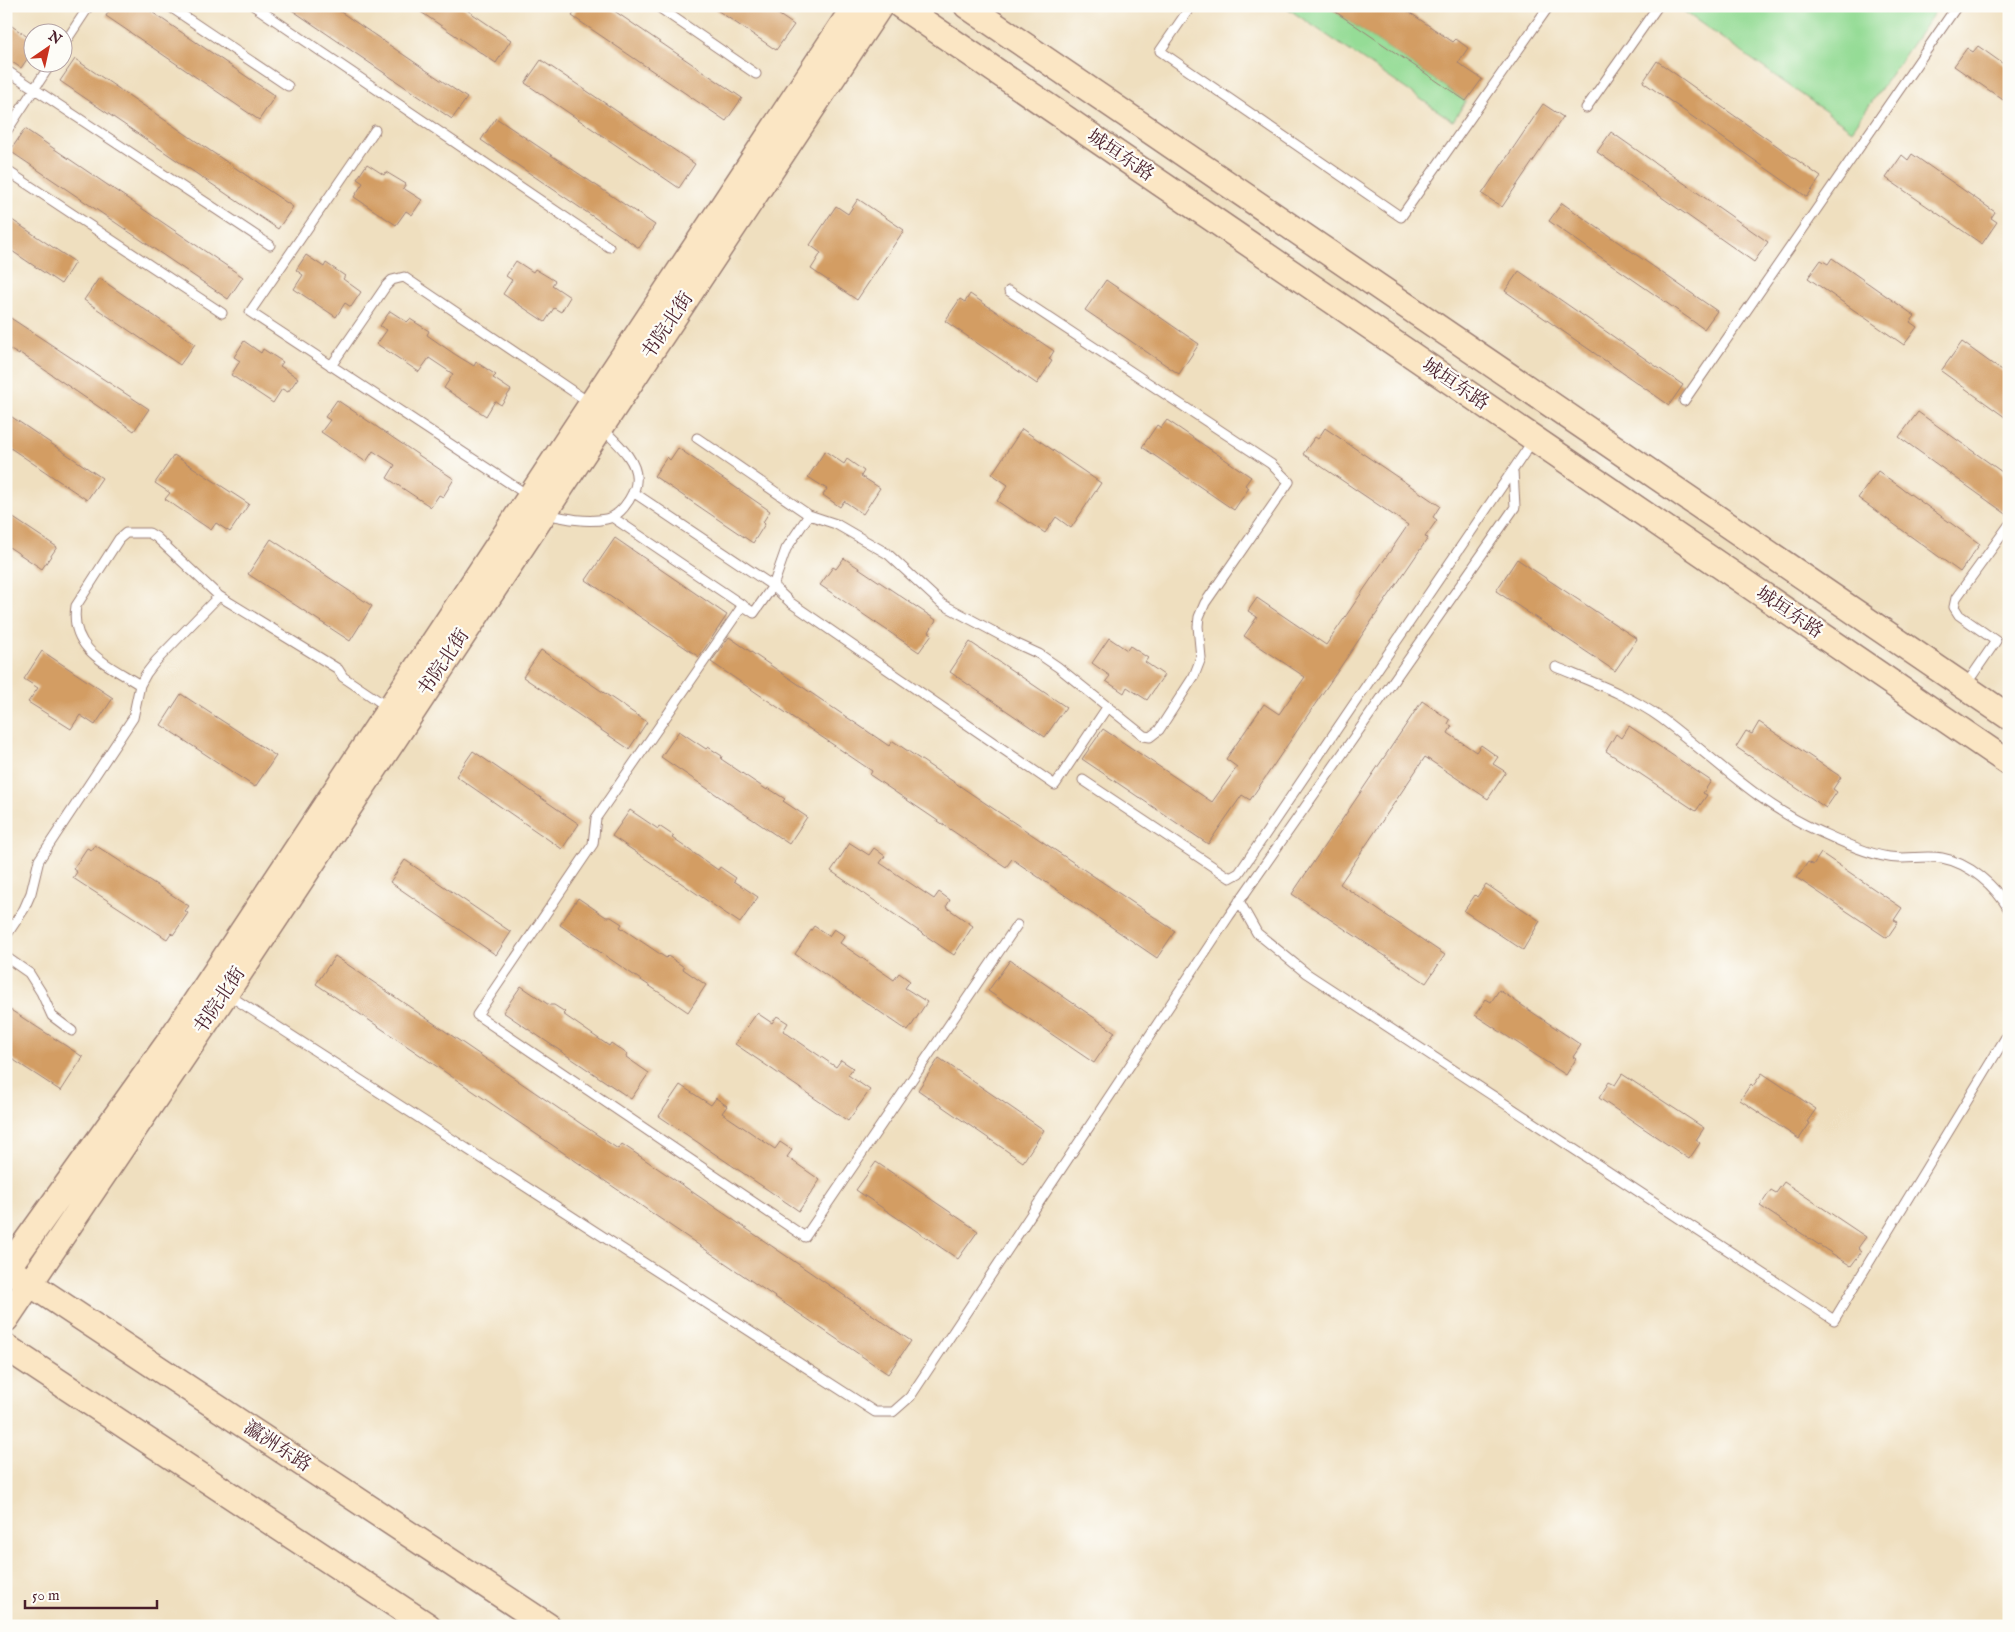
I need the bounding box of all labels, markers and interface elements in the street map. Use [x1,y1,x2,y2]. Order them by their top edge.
north arrow [22,22,72,72]
text: N [44,27,65,49]
street label: 城垣东路 [1082,125,1158,187]
street label: 书院北街 [637,288,699,364]
street label: 城垣东路 [1417,354,1493,416]
street label: 城垣东路 [1751,582,1827,644]
street label: 书院北街 [413,625,475,701]
street label: 书院北街 [189,963,251,1039]
street label: 瀛洲东路 [239,1416,315,1478]
scale bar [25,1577,158,1609]
text: 50 m [32,1586,60,1605]

